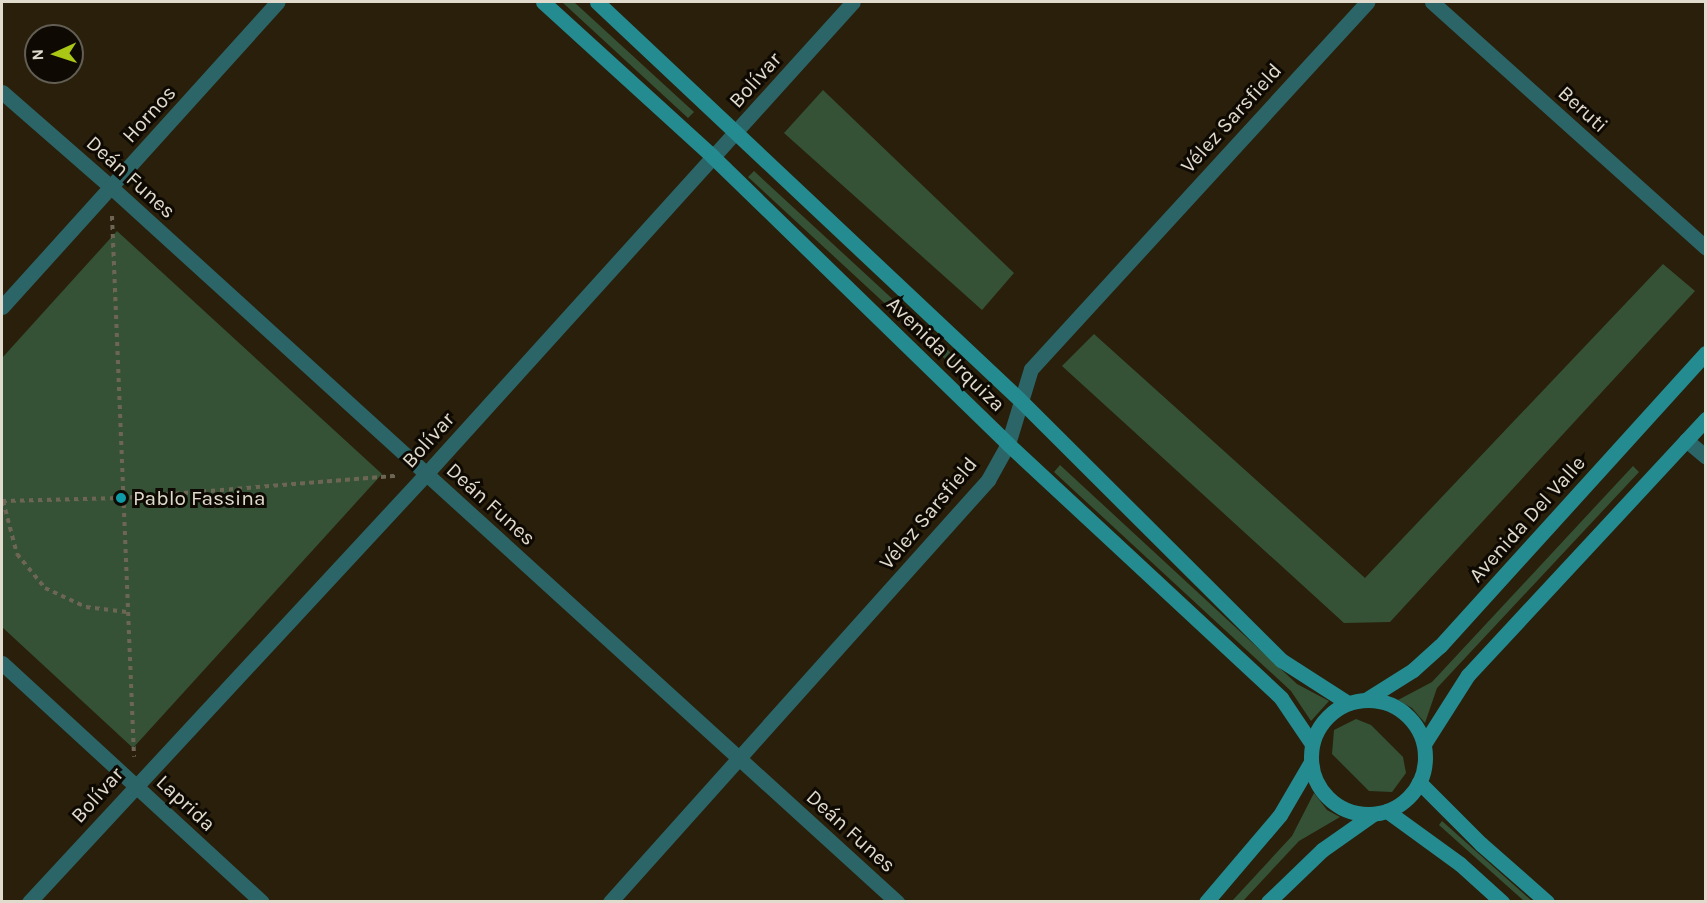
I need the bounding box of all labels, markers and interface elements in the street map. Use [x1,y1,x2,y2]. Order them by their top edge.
north arrow [24,24,84,84]
street label: Bolívar [723,47,787,113]
text: N [28,49,47,61]
street label: Vélez Sarsfield [1175,58,1287,178]
street label: Hornos [117,80,181,148]
street label: Beruti [1553,80,1613,138]
street label: Deán Funes [81,130,181,224]
street label: Avenida Urquiza [882,291,1010,417]
street label: Bolívar [396,407,460,473]
street label: Avenida Del Valle [1464,451,1590,587]
street label: Vélez Sarsfield [874,452,982,574]
street label: Deán Funes [441,457,541,551]
place label: Pablo Fassina [133,485,266,511]
marker: Pablo Fassina [114,491,128,505]
street label: Bolívar [65,762,129,828]
street label: Laprida [151,769,221,837]
street label: Deán Funes [801,784,901,878]

